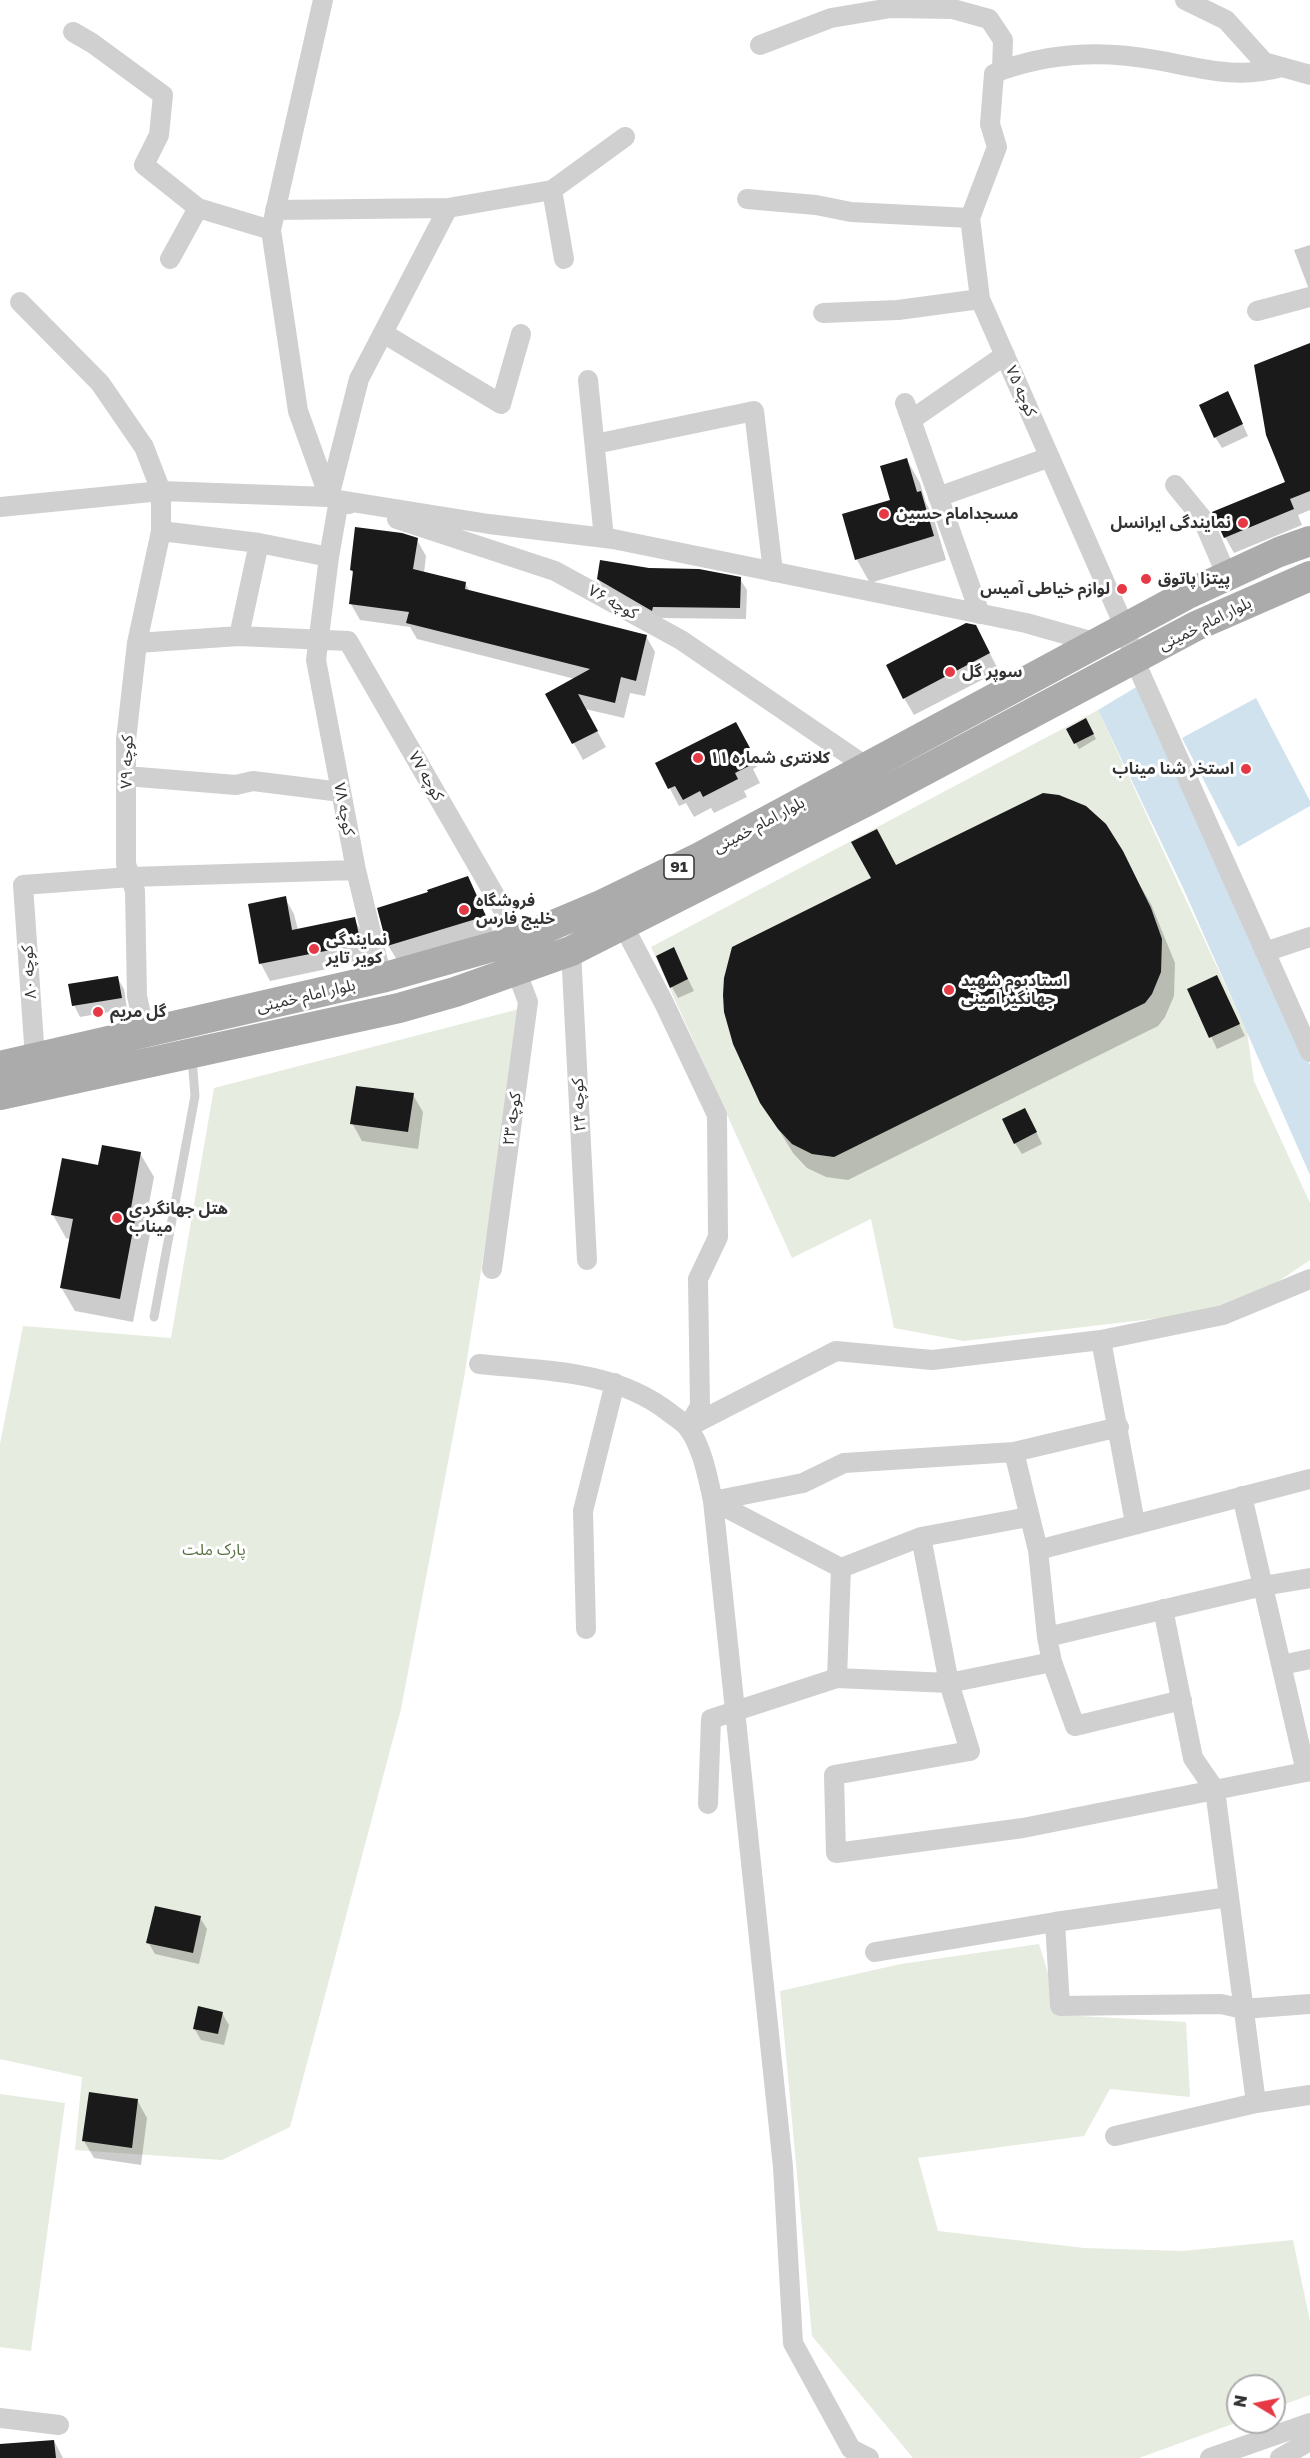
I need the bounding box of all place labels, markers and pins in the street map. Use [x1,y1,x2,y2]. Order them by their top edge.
place label: مسجدامام حسین [896,504,1019,524]
marker: مسجدامام حسین [877,507,891,521]
place label: نمایندگی ایرانسل [1110,513,1231,533]
marker: نمایندگی ایرانسل [1236,516,1250,530]
place label: پیتزا پاتوق [1158,569,1230,589]
marker: پیتزا پاتوق [1139,572,1153,586]
place label: لوازم خیاطی آمیس [980,579,1110,599]
marker: لوازم خیاطی آمیس [1115,582,1129,596]
place label: سوپر گل [962,662,1022,682]
marker: سوپر گل [943,665,957,679]
place label: کلانتری شماره ۱۱ [710,748,830,768]
marker: کلانتری شماره ۱۱ [691,751,705,765]
place label: استخر شنا میناب [1112,759,1234,779]
marker: استخر شنا میناب [1239,762,1253,776]
place label: فروشگاه خلیج فارس [476,891,555,929]
marker: فروشگاه خلیج فارس [457,903,471,917]
place label: نمایندگی کویر تایر [326,930,387,968]
marker: نمایندگی کویر تایر [307,942,321,956]
place label: استادیوم شهید جهانگیر امینی [961,971,1067,1009]
marker: استادیوم شهید جهانگیر امینی [942,983,956,997]
place label: گل مریم [110,1002,166,1022]
marker: گل مریم [91,1005,105,1019]
place label: هتل جهانگردی میناب [129,1199,228,1237]
marker: هتل جهانگردی میناب [110,1211,124,1225]

